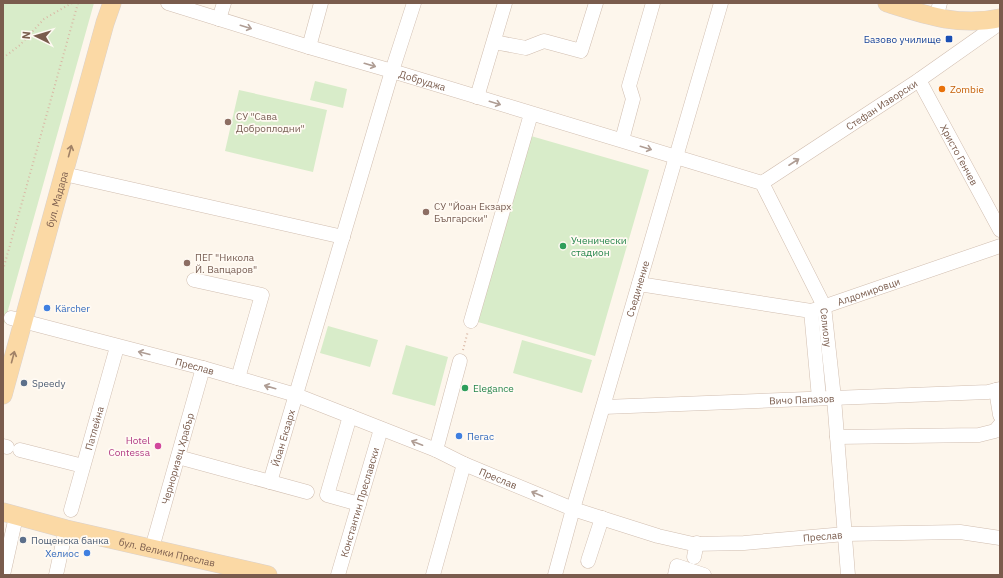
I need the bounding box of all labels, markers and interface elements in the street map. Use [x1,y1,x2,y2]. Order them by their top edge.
north arrow [16,16,56,56]
one-way arrow [239,24,252,31]
text: N [19,31,33,40]
place label: Базово училище [864,33,942,46]
marker: Базово училище [944,34,954,44]
one-way arrow [364,61,377,69]
street label: Добруджа [398,68,448,94]
street label: Стефан Изворски [844,77,920,133]
place label: Zombie [950,83,984,96]
marker: Zombie [937,84,947,94]
one-way arrow [488,100,501,107]
place label: СУ "Сава Доброплодни" [236,110,305,135]
marker: СУ "Сава Доброплодни" [223,117,233,127]
street label: Христо Генчев [937,122,981,188]
one-way arrow [67,145,74,158]
one-way arrow [639,145,652,152]
one-way arrow [789,158,800,166]
street label: бул. Мадара [43,169,71,229]
place label: СУ "Йоан Екзарх Български" [434,200,511,225]
marker: СУ "Йоан Екзарх Български" [421,207,431,217]
place label: Ученически стадион [571,234,627,259]
marker: Ученически стадион [558,241,568,251]
place label: ПЕГ "Никола Й. Вапцаров" [195,251,257,276]
marker: ПЕГ "Никола Й. Вапцаров" [182,258,192,268]
street label: Съединение [624,259,652,319]
street label: Алдомировци [836,275,902,308]
place label: Kärcher [55,302,90,315]
marker: Kärcher [42,303,52,313]
street label: Селиолу [817,307,834,348]
one-way arrow [138,349,151,357]
one-way arrow [10,351,17,364]
street label: Преслав [174,355,216,378]
place label: Speedy [32,377,65,390]
marker: Speedy [19,378,29,388]
place label: Elegance [473,382,514,395]
one-way arrow [263,383,276,390]
marker: Elegance [460,383,470,393]
street label: Вичо Папазов [769,392,835,408]
street label: Патлейна [82,404,107,452]
street label: Йоан Екзарх [269,408,298,468]
street label: Черноризец Храбър [159,411,197,506]
place label: Пегас [467,430,494,443]
marker: Пегас [454,431,464,441]
place label: Hotel Contessa [109,434,151,459]
one-way arrow [412,439,424,447]
marker: Hotel Contessa [153,441,163,451]
street label: Константин Преславски [338,446,382,559]
street label: Преслав [477,465,519,492]
one-way arrow [531,490,543,498]
street label: Преслав [802,528,843,545]
place label: Пощенска банка [31,534,110,547]
marker: Пощенска банка [18,535,28,545]
street label: бул. Велики Преслав [118,535,216,570]
place label: Хелиос [45,547,79,560]
marker: Хелиос [82,548,92,558]

